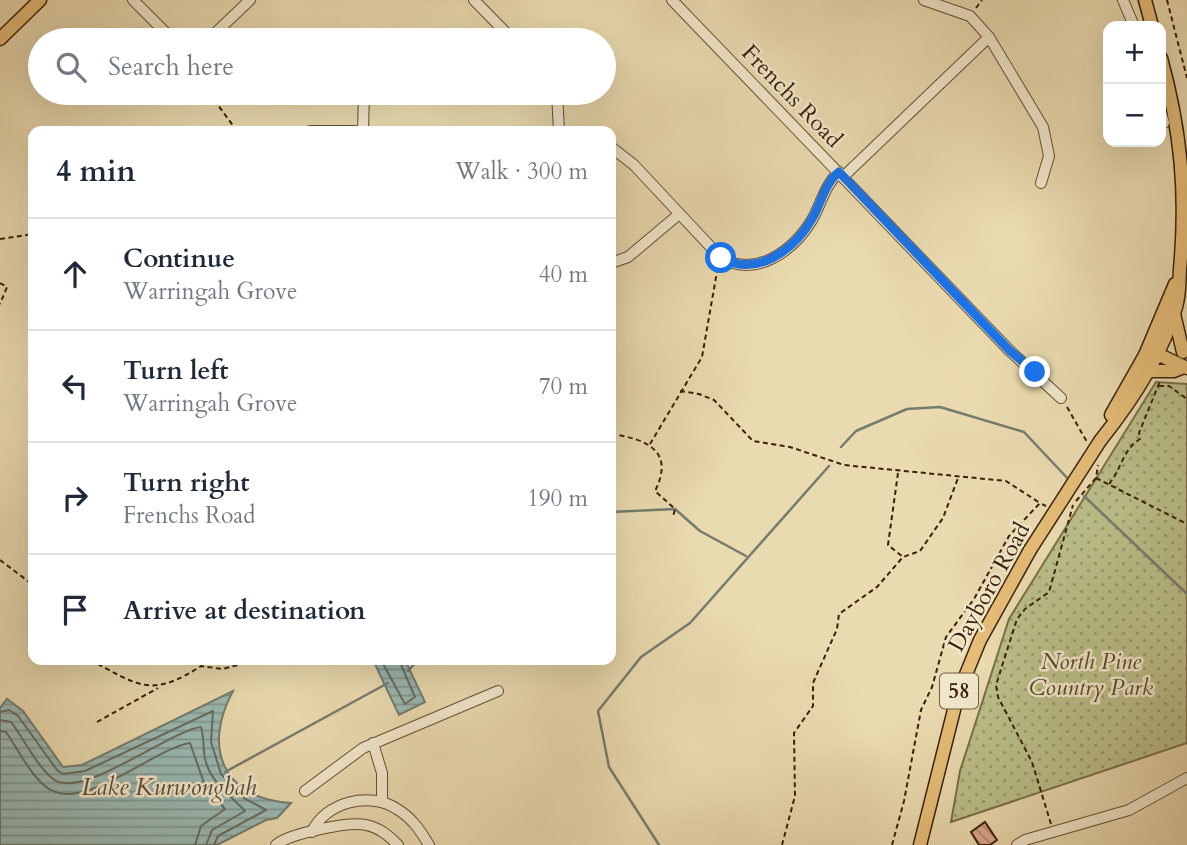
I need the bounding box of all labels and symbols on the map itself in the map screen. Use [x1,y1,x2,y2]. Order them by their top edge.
street label: Frenchs Road [735,38,850,155]
route start [705,242,736,273]
route end [1019,356,1050,387]
street label: Dayboro Road [941,516,1038,657]
park label: North Pine Country Park [1029,646,1154,703]
road number: 58 [940,674,978,708]
water label: Lake Kurwongbah [82,771,257,804]

